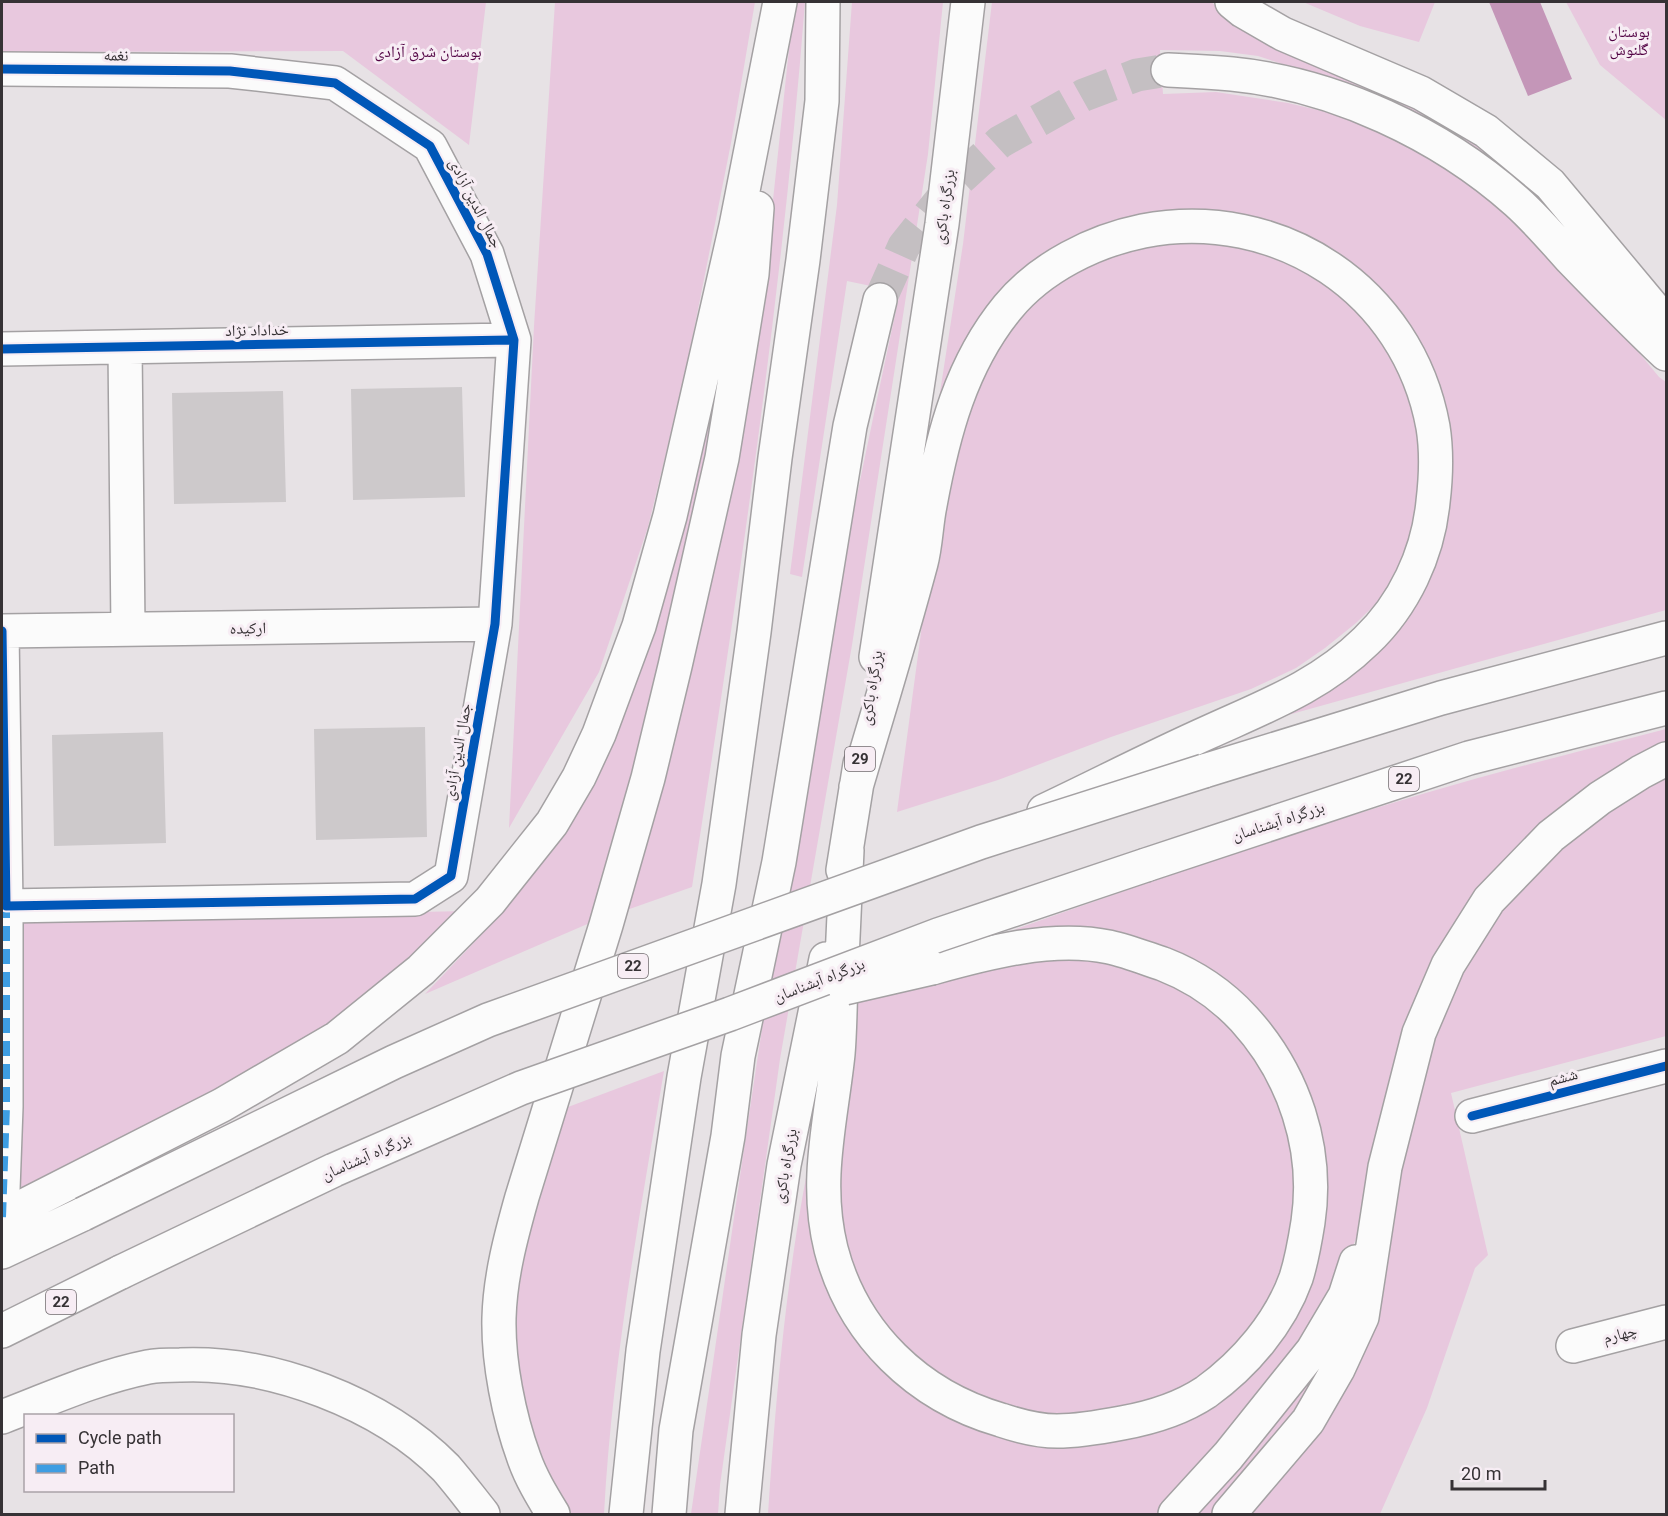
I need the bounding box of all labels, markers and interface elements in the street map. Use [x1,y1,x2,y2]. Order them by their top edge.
park label: بوستان گلنوش [1608,22,1650,60]
park label: بوستان شرق آزادی [374,42,482,62]
street label: نغمه [103,45,129,65]
street label: جمال الدین آزادی [444,155,507,252]
street label: بزرگراه باکری [929,168,960,246]
street label: خداداد نژاد [225,320,289,340]
street label: ارکیده [230,618,266,638]
street label: بزرگراه باکری [856,649,887,727]
street label: جمال الدین آزادی [439,702,476,802]
road number: 29 [845,747,875,771]
road number: 22 [1389,767,1419,791]
street label: بزرگراه آبشناسان [1229,797,1327,846]
road number: 22 [618,954,648,978]
street label: بزرگراه آبشناسان [771,954,868,1007]
street label: ششم [1546,1064,1580,1091]
street label: بزرگراه باکری [769,1127,802,1205]
street label: بزرگراه آبشناسان [318,1128,414,1185]
road number: 22 [46,1290,76,1314]
street label: چهارم [1601,1321,1639,1348]
legend [24,1414,234,1492]
text: Cycle path [78,1427,162,1448]
scale bar [1452,1453,1545,1491]
text: Path [78,1457,115,1478]
text: 20 m [1461,1463,1501,1484]

